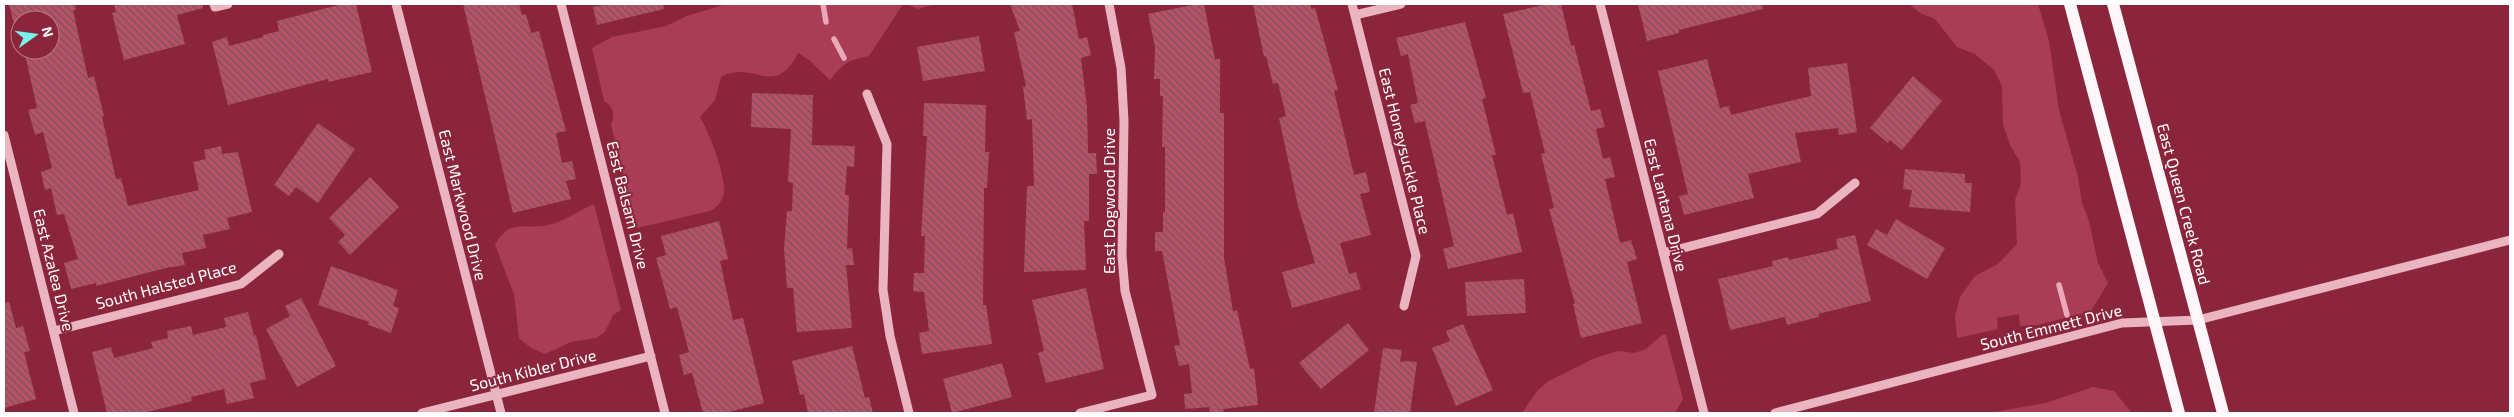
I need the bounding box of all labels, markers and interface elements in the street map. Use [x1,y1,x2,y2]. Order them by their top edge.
north arrow [10,10,60,60]
text: N [39,25,58,39]
street label: East Honeysuckle Place [1376,66,1435,236]
street label: East Queen Creek Road [2153,121,2215,287]
street label: East Markwood Drive [436,127,491,282]
street label: East Dogwood Drive [1099,128,1118,274]
street label: East Lantana Drive [1641,136,1692,273]
street label: East Balsam Drive [603,139,654,271]
street label: East Azalea Drive [30,207,79,333]
street label: South Halsted Place [93,257,238,312]
street label: South Emmett Drive [1978,300,2124,353]
street label: South Kibler Drive [468,345,598,394]

